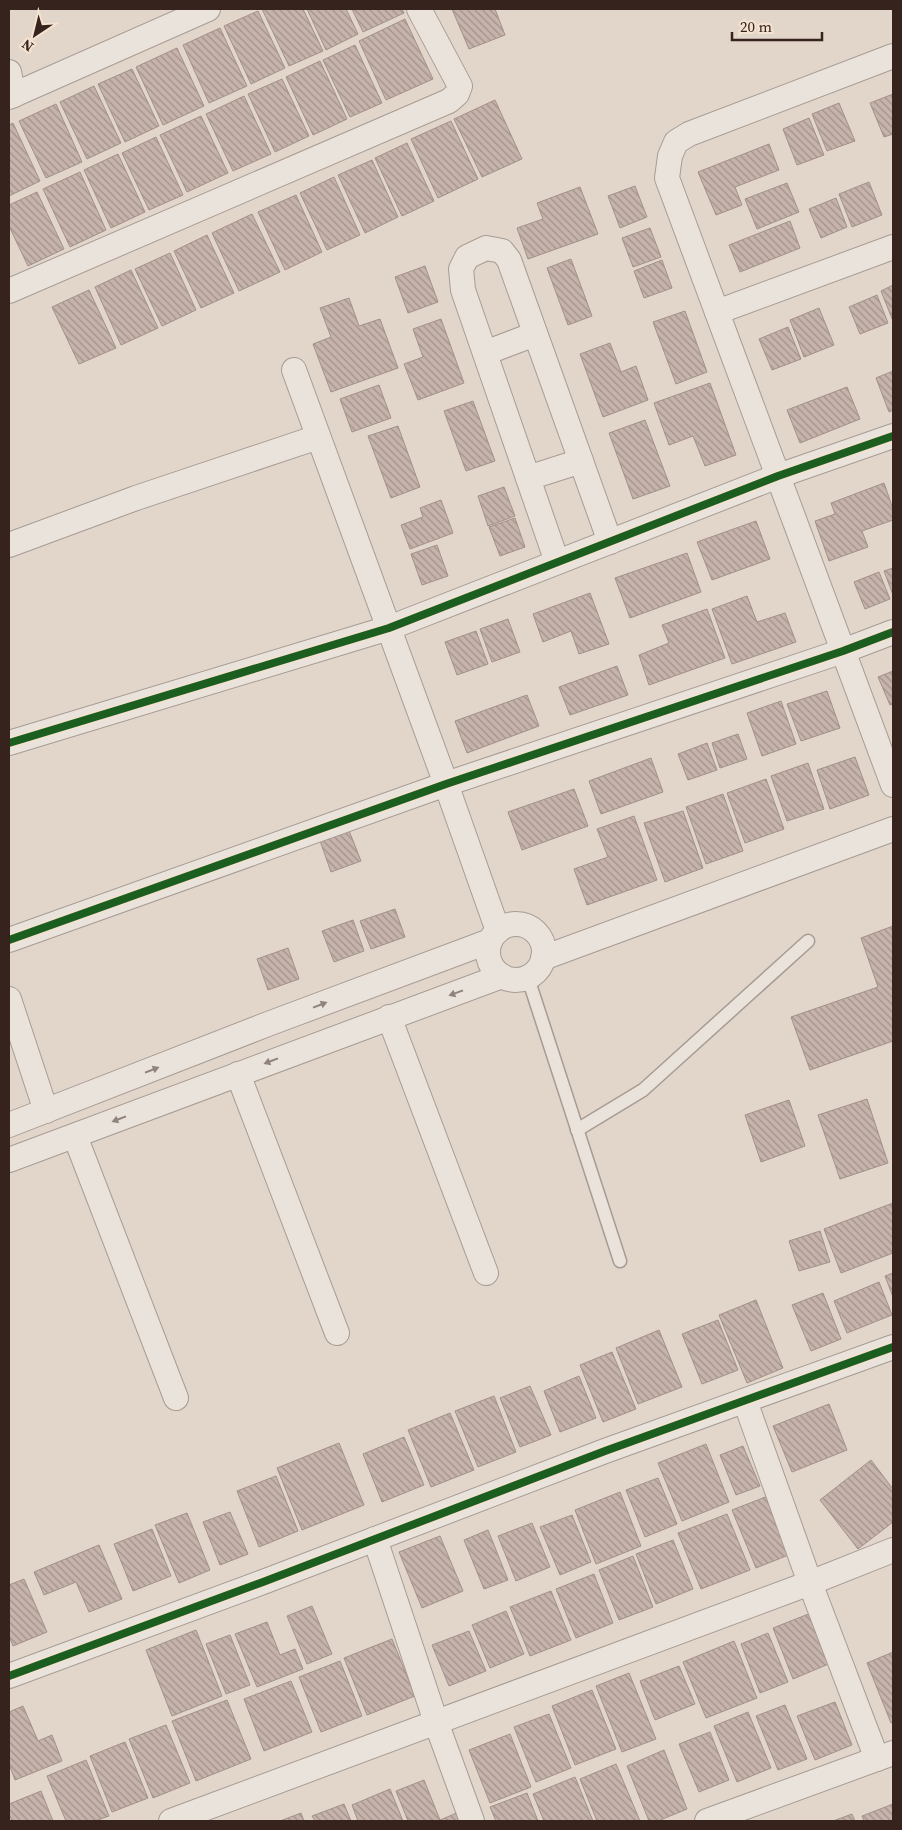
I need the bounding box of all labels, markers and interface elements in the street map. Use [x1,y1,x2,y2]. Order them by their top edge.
north arrow [10,10,60,60]
scale bar [732,10,822,42]
text: 20 m [740,16,772,37]
text: N [18,35,37,57]
one-way arrow [448,989,463,997]
one-way arrow [313,1001,328,1009]
one-way arrow [263,1058,278,1066]
one-way arrow [145,1065,159,1073]
one-way arrow [111,1116,126,1123]

